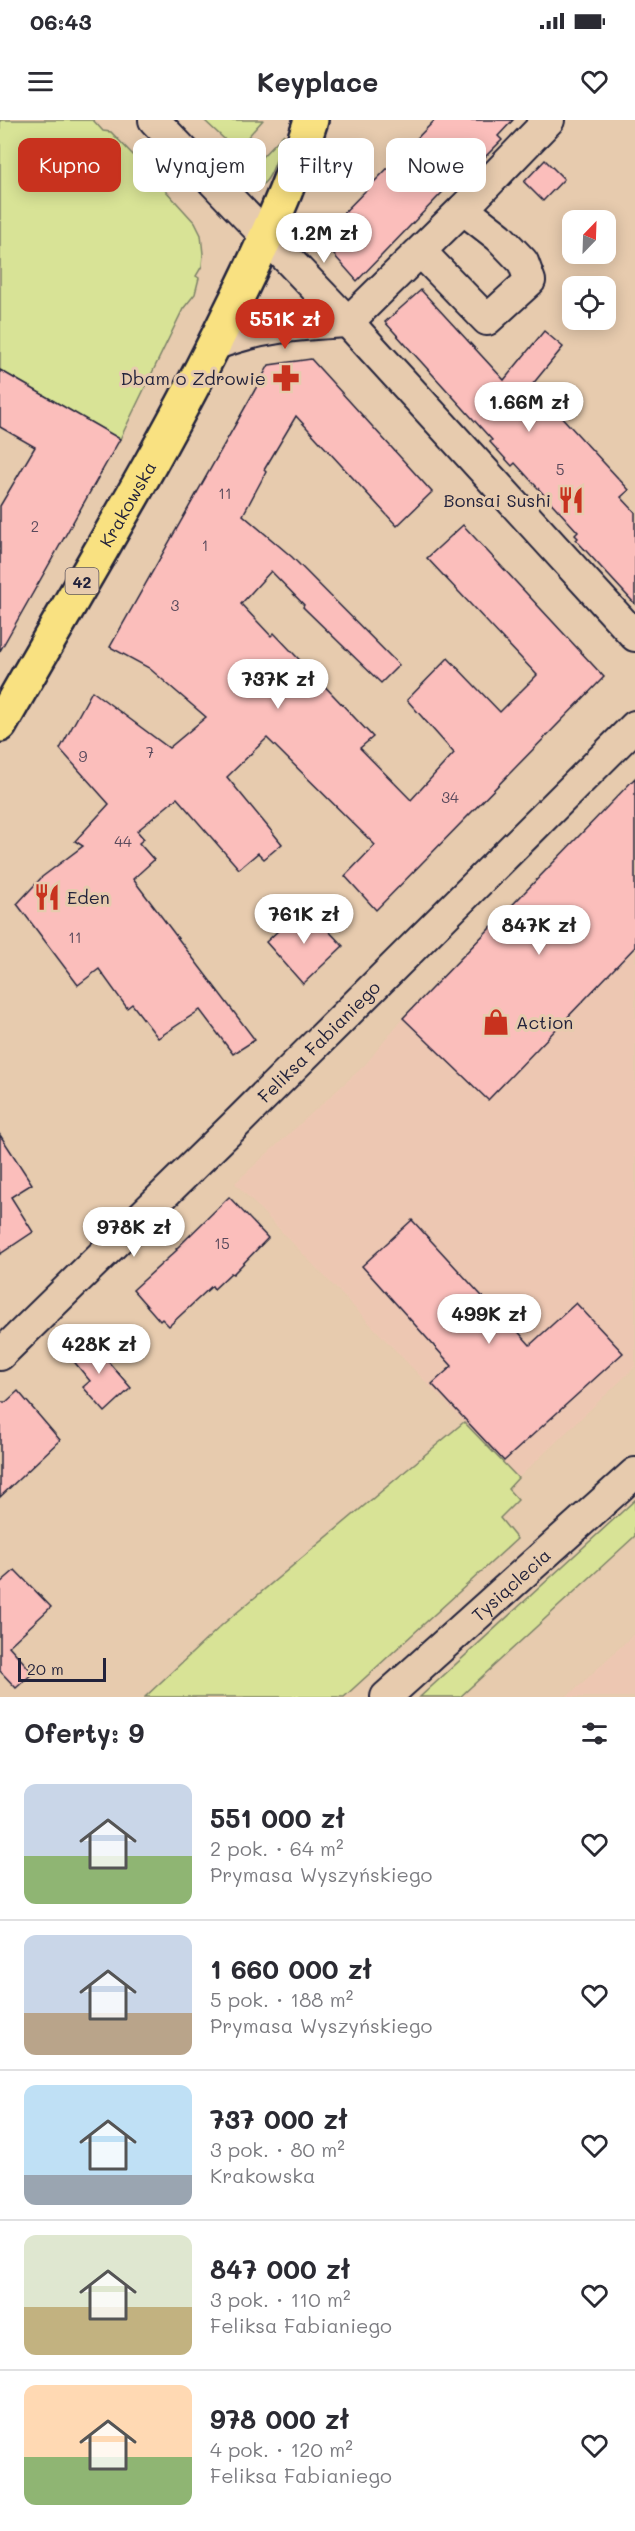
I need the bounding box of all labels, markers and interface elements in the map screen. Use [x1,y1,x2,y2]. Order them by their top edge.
text: 06:43 [30,7,92,36]
text: Keyplace [257,64,378,99]
icon: menu [24,65,57,98]
icon: heart [578,65,611,98]
chip: Kupno [18,138,121,192]
chip: Wynajem [133,138,266,192]
chip: Filtry [278,138,374,192]
chip: Nowe [386,138,486,192]
north arrow [562,210,616,264]
map controls [562,210,616,330]
pin: 1.2M zł [269,213,379,264]
text: 1.2M zł [290,219,358,245]
button: locate [562,276,616,330]
pin: 551K zł [230,299,340,350]
text: 551K zł [249,305,321,331]
pharmacy icon: Dbam o Zdrowie [271,363,301,393]
place label: Dbam o Zdrowie [121,366,266,390]
pin: 1.66M zł [467,382,591,433]
text: 1.66M zł [488,388,570,414]
street label: Krakowska [94,457,161,551]
house number: 5 [556,459,564,479]
house number: 11 [218,483,232,503]
restaurant icon: Bonsai Sushi [556,485,586,515]
place label: Bonsai Sushi [444,488,551,512]
house number: 2 [31,516,39,536]
house number: 1 [202,535,208,555]
road number: 42 [66,568,98,594]
house number: 3 [171,595,180,615]
pin: 737K zł [223,659,333,710]
text: 737K zł [241,665,315,691]
house number: 7 [146,742,154,762]
house number: 9 [79,746,88,766]
house number: 34 [441,787,459,807]
house number: 44 [114,831,132,851]
restaurant icon: Eden [32,882,62,912]
place label: Eden [67,885,110,909]
pin: 761K zł [249,894,359,945]
text: 761K zł [269,900,339,926]
pin: 847K zł [484,905,594,956]
text: 847K zł [501,911,577,937]
house number: 11 [68,927,82,947]
street label: Feliksa Fabianiego [252,975,385,1108]
shop icon: Action [481,1007,511,1037]
place label: Action [516,1010,573,1034]
pin: 978K zł [79,1207,189,1258]
text: 978K zł [97,1213,171,1239]
house number: 15 [214,1233,230,1253]
pin: 499K zł [434,1294,544,1345]
text: 499K zł [451,1300,527,1326]
pin: 428K zł [44,1324,154,1375]
text: 428K zł [61,1330,137,1356]
street label: Tysiąclecia [466,1543,556,1627]
scale bar [18,1655,106,1682]
text: 20 m [27,1658,64,1679]
text: Oferty: 9 [24,1716,144,1750]
icon: filters [578,1717,611,1750]
text: 551 000 zł [210,1801,345,1835]
icon: home [72,1808,144,1880]
icon: heart [578,1828,611,1861]
text: 2 pok. · 64 m² [210,1835,344,1861]
text: Prymasa Wyszyńskiego [210,1861,432,1887]
text: 1 660 000 zł [210,1952,372,1986]
icon: home [72,1959,144,2031]
icon: heart [578,1979,611,2012]
text: 5 pok. · 188 m² [210,1986,353,2012]
text: Prymasa Wyszyńskiego [210,2012,432,2038]
text: 737 000 zł [210,2102,347,2136]
icon: home [72,2109,144,2181]
icon: heart [578,2129,611,2162]
text: 3 pok. · 80 m² [210,2136,345,2162]
text: Krakowska [210,2162,315,2188]
text: 847 000 zł [210,2252,350,2286]
icon: home [72,2259,144,2331]
icon: heart [578,2279,611,2312]
text: 3 pok. · 110 m² [210,2286,351,2312]
text: Feliksa Fabianiego [210,2312,392,2338]
text: 978 000 zł [210,2402,349,2436]
icon: home [72,2409,144,2481]
icon: heart [578,2429,611,2462]
text: 4 pok. · 120 m² [210,2436,353,2462]
text: Feliksa Fabianiego [210,2462,392,2488]

